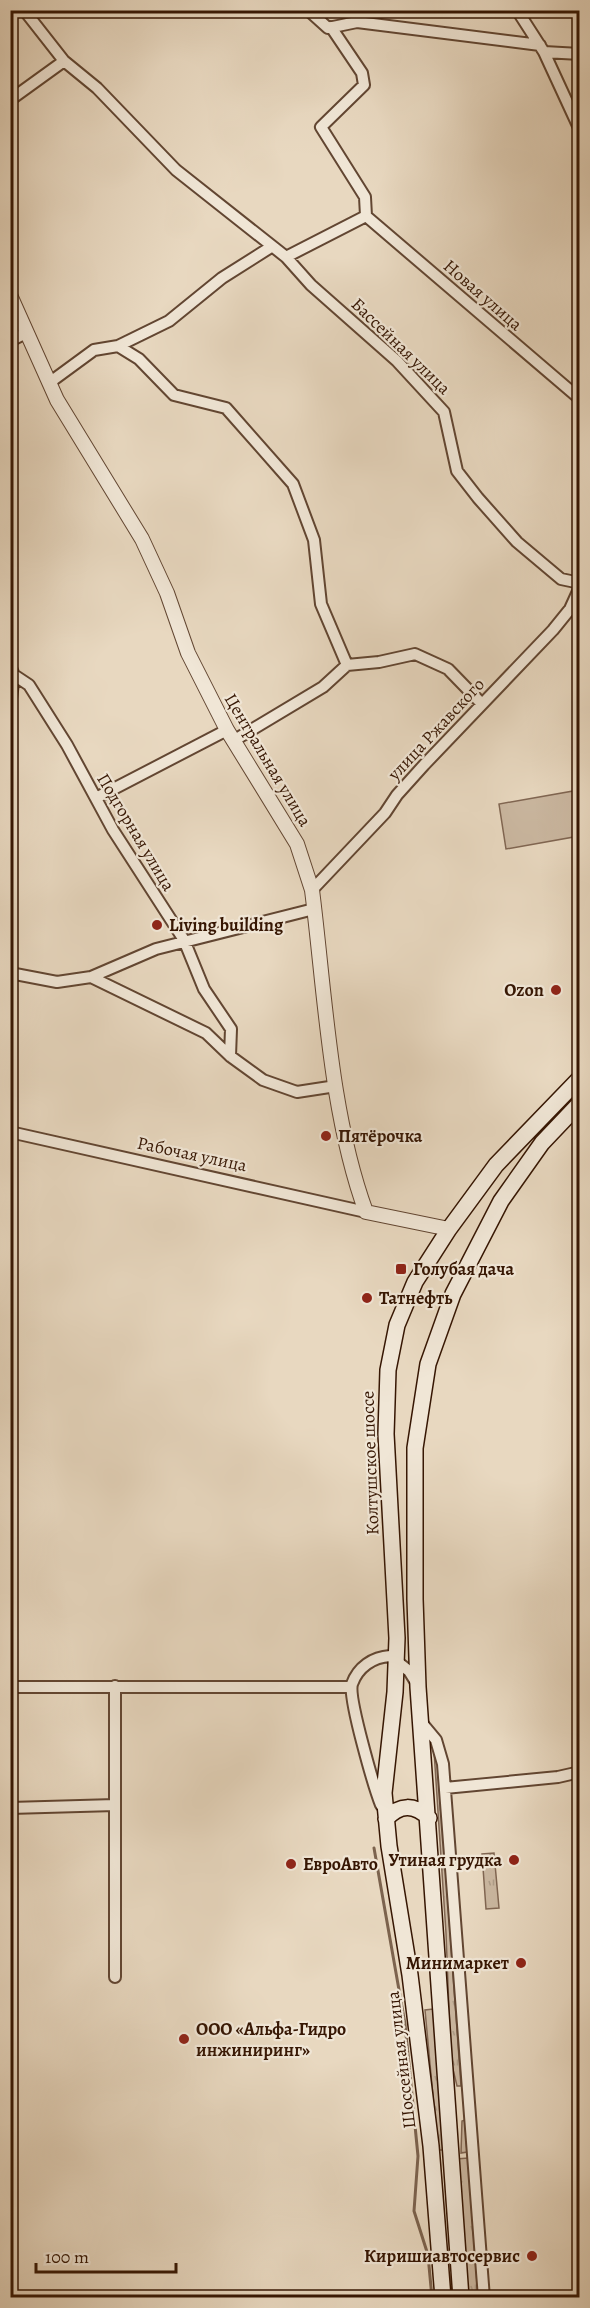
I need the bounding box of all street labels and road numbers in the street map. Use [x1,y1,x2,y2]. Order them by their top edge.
street label: Новая улица [438,254,528,336]
street label: Бассейная улица [346,292,457,400]
street label: улица Ржавского [382,673,490,786]
street label: Центральная улица [219,689,318,832]
street label: Подгорная улица [91,769,181,896]
street label: Рабочая улица [135,1131,250,1177]
street label: Колтушское шоссе [355,1390,385,1536]
street label: Шоссейная улица [381,1989,421,2130]

